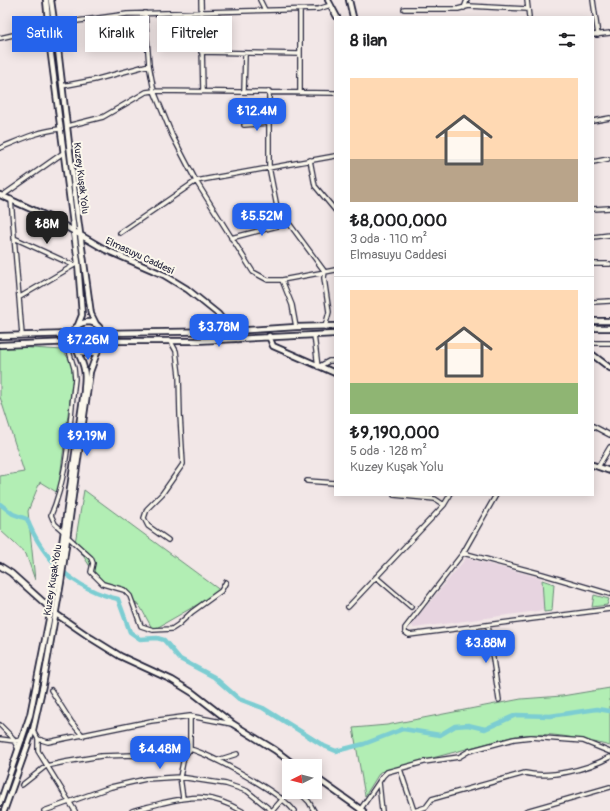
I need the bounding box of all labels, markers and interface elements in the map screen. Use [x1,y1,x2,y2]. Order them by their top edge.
chip: Satılık [12,16,77,52]
chip: Kiralık [85,16,149,52]
chip: Filtreler [157,16,232,52]
icon: filters [556,29,578,51]
text: 8 ilan [350,30,387,51]
pin: ₺12.4M [224,98,290,132]
text: ₺12.4M [237,103,277,119]
icon: home [428,104,500,176]
street label: Kuzey Kuşak Yolu [71,142,91,215]
pin: ₺5.52M [229,203,295,237]
text: ₺5.52M [241,208,283,224]
text: ₺8,000,000 [350,210,447,231]
pin: ₺8M [28,211,66,245]
text: ₺8M [35,216,59,232]
text: 3 oda · 110 m² [350,231,427,247]
street label: Elmasuyu Caddesi [103,235,176,277]
text: Elmasuyu Caddesi [350,247,447,263]
pin: ₺3.78M [186,314,252,348]
icon: home [428,316,500,388]
text: ₺3.78M [199,319,239,335]
pin: ₺7.26M [55,327,121,361]
text: ₺7.26M [67,332,109,348]
text: ₺9,190,000 [350,422,439,443]
pin: ₺9.19M [54,423,120,457]
text: ₺9.19M [68,428,106,444]
text: 5 oda · 128 m² [350,443,427,459]
text: Kuzey Kuşak Yolu [350,459,443,475]
street label: Kuzey Kuşak Yolu [41,544,65,617]
pin: ₺3.88M [453,630,519,664]
text: ₺3.88M [466,635,506,651]
pin: ₺4.48M [127,736,193,770]
text: ₺4.48M [139,741,181,757]
north arrow [282,759,322,799]
map controls [282,759,322,799]

